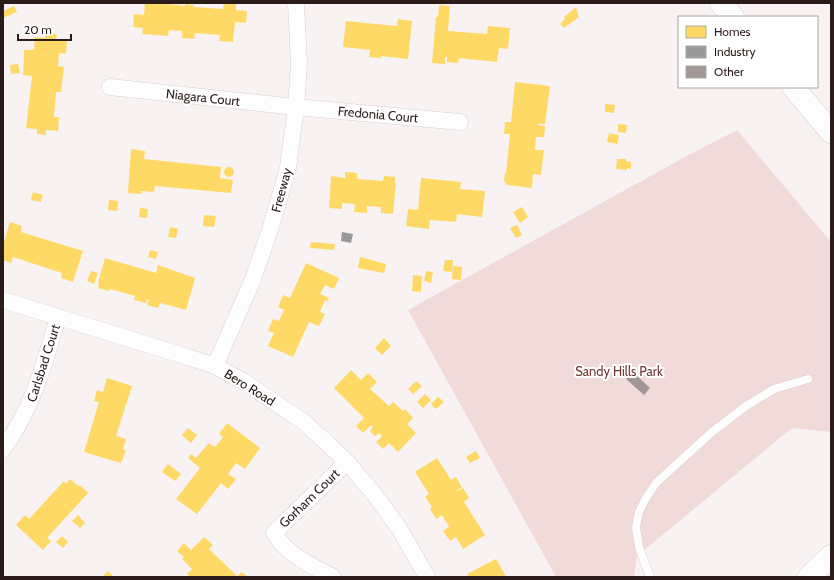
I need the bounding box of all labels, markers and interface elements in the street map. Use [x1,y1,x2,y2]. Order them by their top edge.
scale bar [18,16,71,42]
legend [678,16,818,88]
text: 20 m [24,22,52,37]
text: Homes [714,24,751,39]
text: Industry [714,44,755,59]
text: Other [714,64,744,79]
street label: Niagara Court [165,85,241,109]
street label: Fredonia Court [337,103,419,126]
street label: Freeway [267,166,295,214]
street label: Carlsbad Court [23,322,63,404]
park label: Sandy Hills Park [575,363,663,379]
street label: Bero Road [222,365,278,409]
street label: Gorham Court [275,465,343,531]

